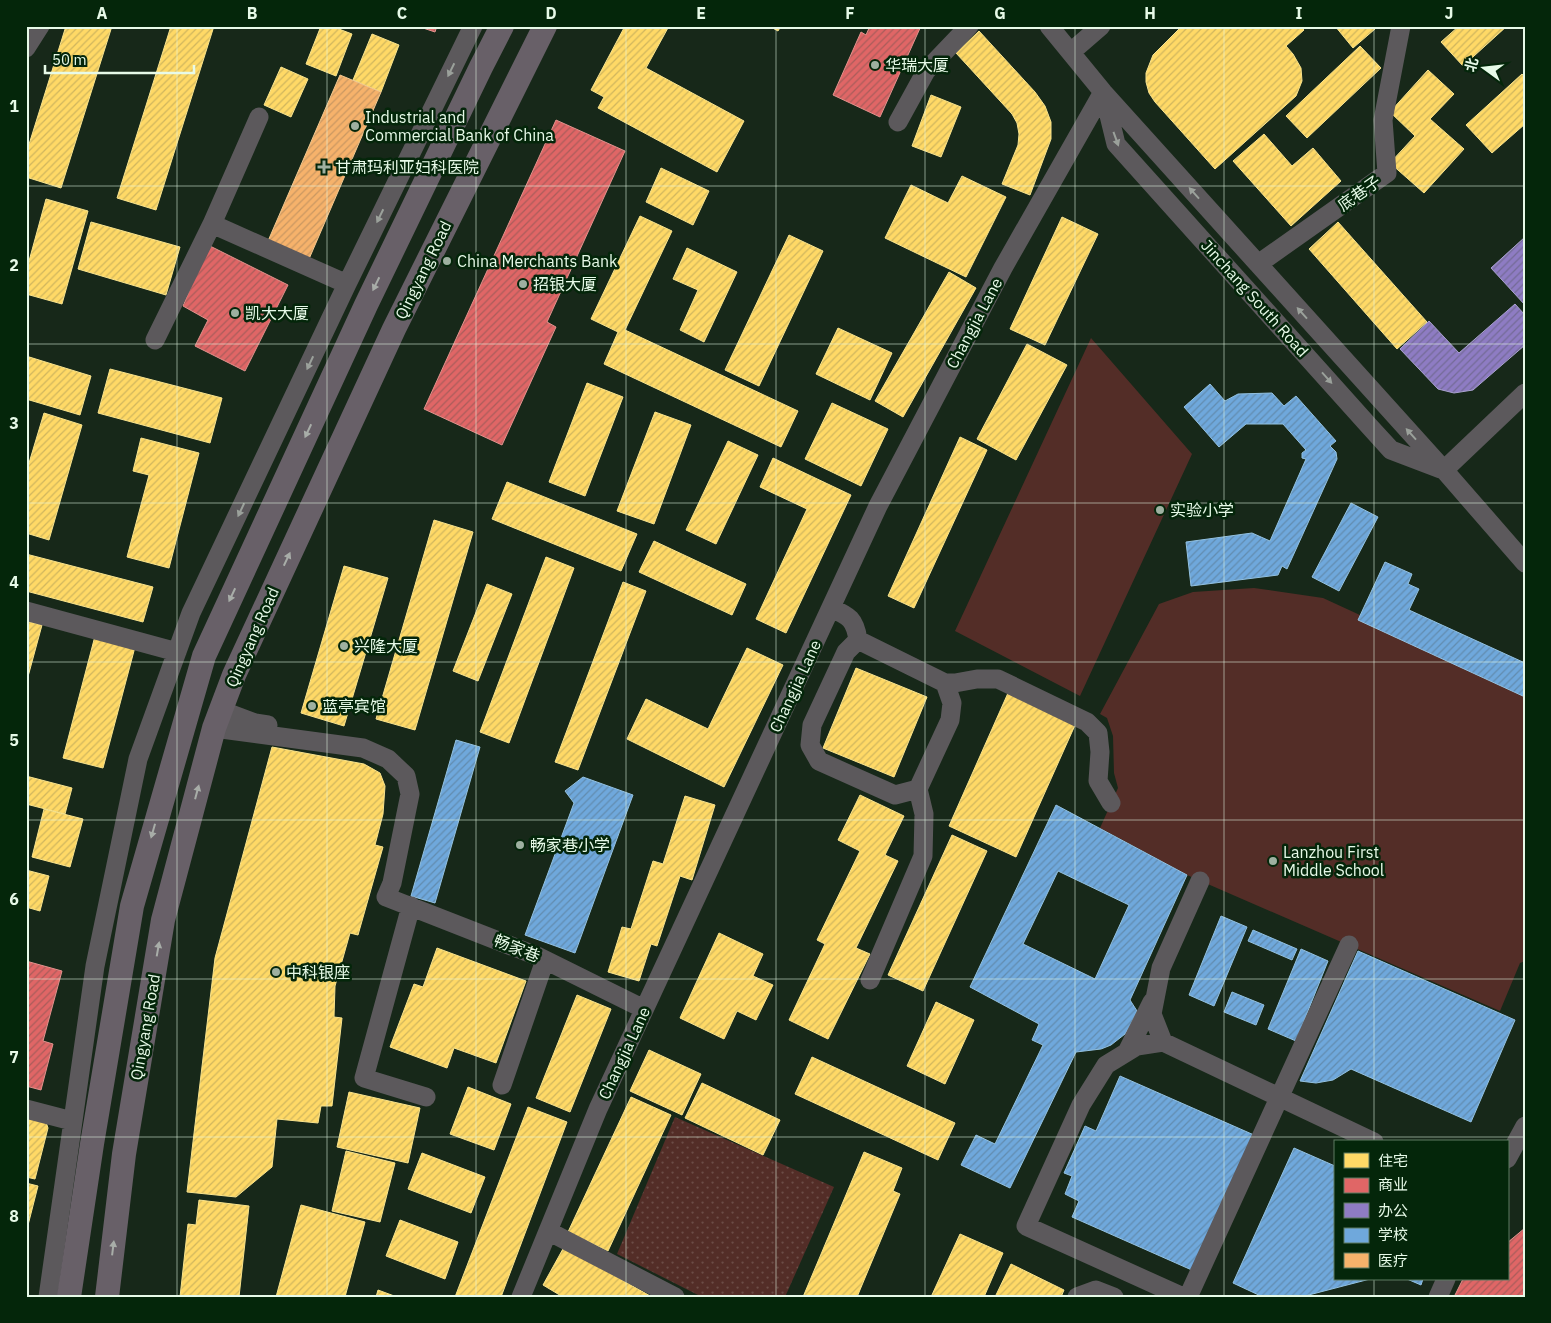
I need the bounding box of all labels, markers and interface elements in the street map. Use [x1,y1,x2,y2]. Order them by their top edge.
text: A [97,3,108,23]
text: B [247,3,258,23]
text: C [397,3,407,23]
text: D [545,3,557,23]
text: E [696,3,706,23]
text: F [845,3,855,23]
text: G [994,3,1006,23]
text: H [1144,3,1156,23]
text: I [1296,3,1303,23]
text: J [1445,3,1453,23]
scale bar [45,42,194,74]
north arrow [1458,42,1508,92]
text: 50 m [52,50,87,69]
place label: 华瑞大厦 [885,55,949,75]
text: 北 [1461,56,1482,74]
marker: 华瑞大厦 [869,59,881,71]
one-way arrow [447,63,455,77]
text: 1 [9,96,19,116]
place label: Industrial and Commercial Bank of China [365,107,554,145]
marker: Industrial and Commercial Bank of China [349,120,361,132]
one-way arrow [1113,131,1120,146]
place label: 甘肃玛利亚妇科医院 [335,157,479,177]
marker: 甘肃玛利亚妇科医院 [317,160,331,174]
street label: 底巷子 [1334,171,1384,215]
one-way arrow [1188,187,1200,199]
one-way arrow [376,209,384,223]
street label: Qingyang Road [390,217,456,323]
street label: Jinchang South Road [1197,235,1313,361]
place label: China Merchants Bank [457,251,618,271]
text: 2 [9,255,19,275]
marker: China Merchants Bank [441,255,453,267]
place label: 招银大厦 [533,274,597,294]
street label: Changjia Lane [942,274,1006,372]
one-way arrow [372,277,380,291]
marker: 招银大厦 [517,278,529,290]
place label: 凯大大厦 [245,303,309,323]
marker: 凯大大厦 [229,307,241,319]
one-way arrow [1297,307,1308,320]
one-way arrow [306,356,314,370]
one-way arrow [1321,372,1332,385]
text: 3 [9,413,19,433]
one-way arrow [303,424,311,438]
one-way arrow [1405,429,1417,441]
place label: 实验小学 [1170,500,1234,520]
one-way arrow [236,502,245,517]
marker: 实验小学 [1154,504,1166,516]
one-way arrow [284,552,292,566]
text: 4 [9,572,19,592]
street label: Qingyang Road [221,584,283,690]
one-way arrow [228,588,236,602]
place label: 兴隆大厦 [354,636,418,656]
street label: Changjia Lane [765,636,825,736]
marker: 兴隆大厦 [338,640,350,652]
place label: 蓝亭宾馆 [322,696,386,716]
marker: 蓝亭宾馆 [306,700,318,712]
text: 5 [9,730,19,750]
one-way arrow [193,784,201,799]
one-way arrow [149,824,157,839]
place label: 畅家巷小学 [530,835,610,855]
marker: 畅家巷小学 [514,839,526,851]
place label: Lanzhou First Middle School [1283,842,1384,880]
marker: Lanzhou First Middle School [1267,855,1279,867]
text: 6 [9,889,19,909]
street label: 畅家巷 [491,930,543,966]
one-way arrow [155,941,163,957]
place label: 中科银座 [286,962,350,982]
marker: 中科银座 [270,966,282,978]
street label: Qingyang Road [126,972,164,1082]
street label: Changjia Lane [594,1003,654,1103]
text: 7 [9,1047,19,1067]
legend [1334,1140,1508,1280]
text: 住宅 [1378,1151,1408,1170]
text: 商业 [1378,1175,1408,1194]
text: 办公 [1378,1201,1408,1220]
text: 8 [9,1206,19,1226]
text: 学校 [1378,1225,1408,1244]
one-way arrow [109,1240,117,1256]
text: 医疗 [1378,1251,1408,1270]

